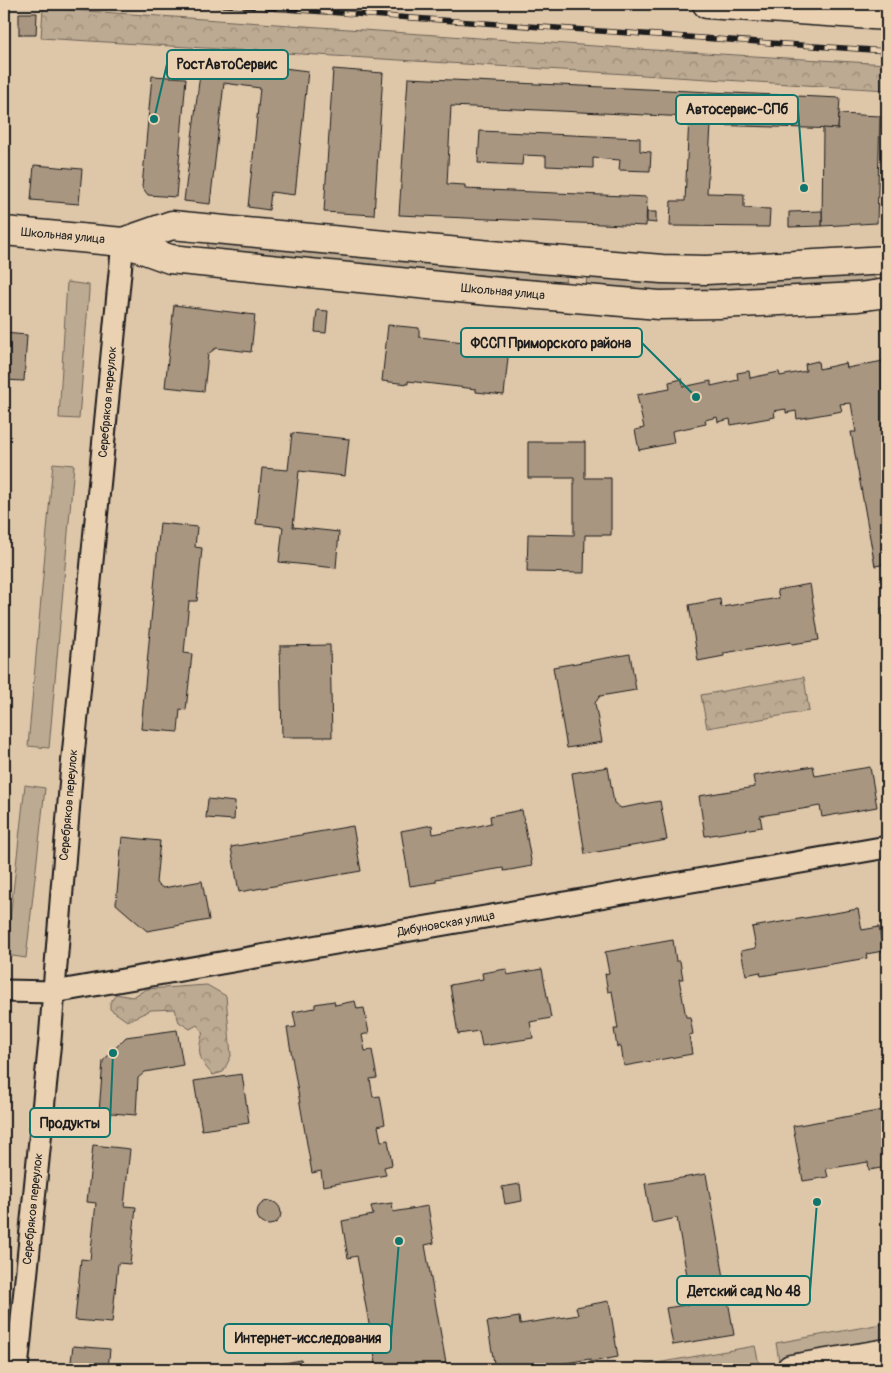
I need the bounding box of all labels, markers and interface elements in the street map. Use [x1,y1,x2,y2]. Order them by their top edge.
callout: РостАвтоСервис [167,50,288,79]
text: РостАвтоСервис [176,56,278,73]
callout: Автосервис-СПб [676,95,798,124]
text: Автосервис-СПб [686,101,788,118]
street label: Школьная улица [21,225,106,247]
street label: Школьная улица [461,281,546,303]
callout: ФССП Приморского района [461,328,642,357]
text: ФССП Приморского района [470,335,632,352]
street label: Серебряков переулок [96,346,120,458]
street label: Серебряков переулок [57,749,81,861]
street label: Дибуновская улица [395,908,496,940]
callout: Продукты [30,1108,110,1137]
text: Продукты [40,1115,100,1132]
street label: Серебряков переулок [20,1153,46,1265]
callout: Детский сад № 48 [677,1276,810,1305]
text: Детский сад № 48 [687,1283,800,1300]
callout: Интернет-исследования [224,1324,391,1353]
text: Интернет-исследования [235,1330,382,1347]

